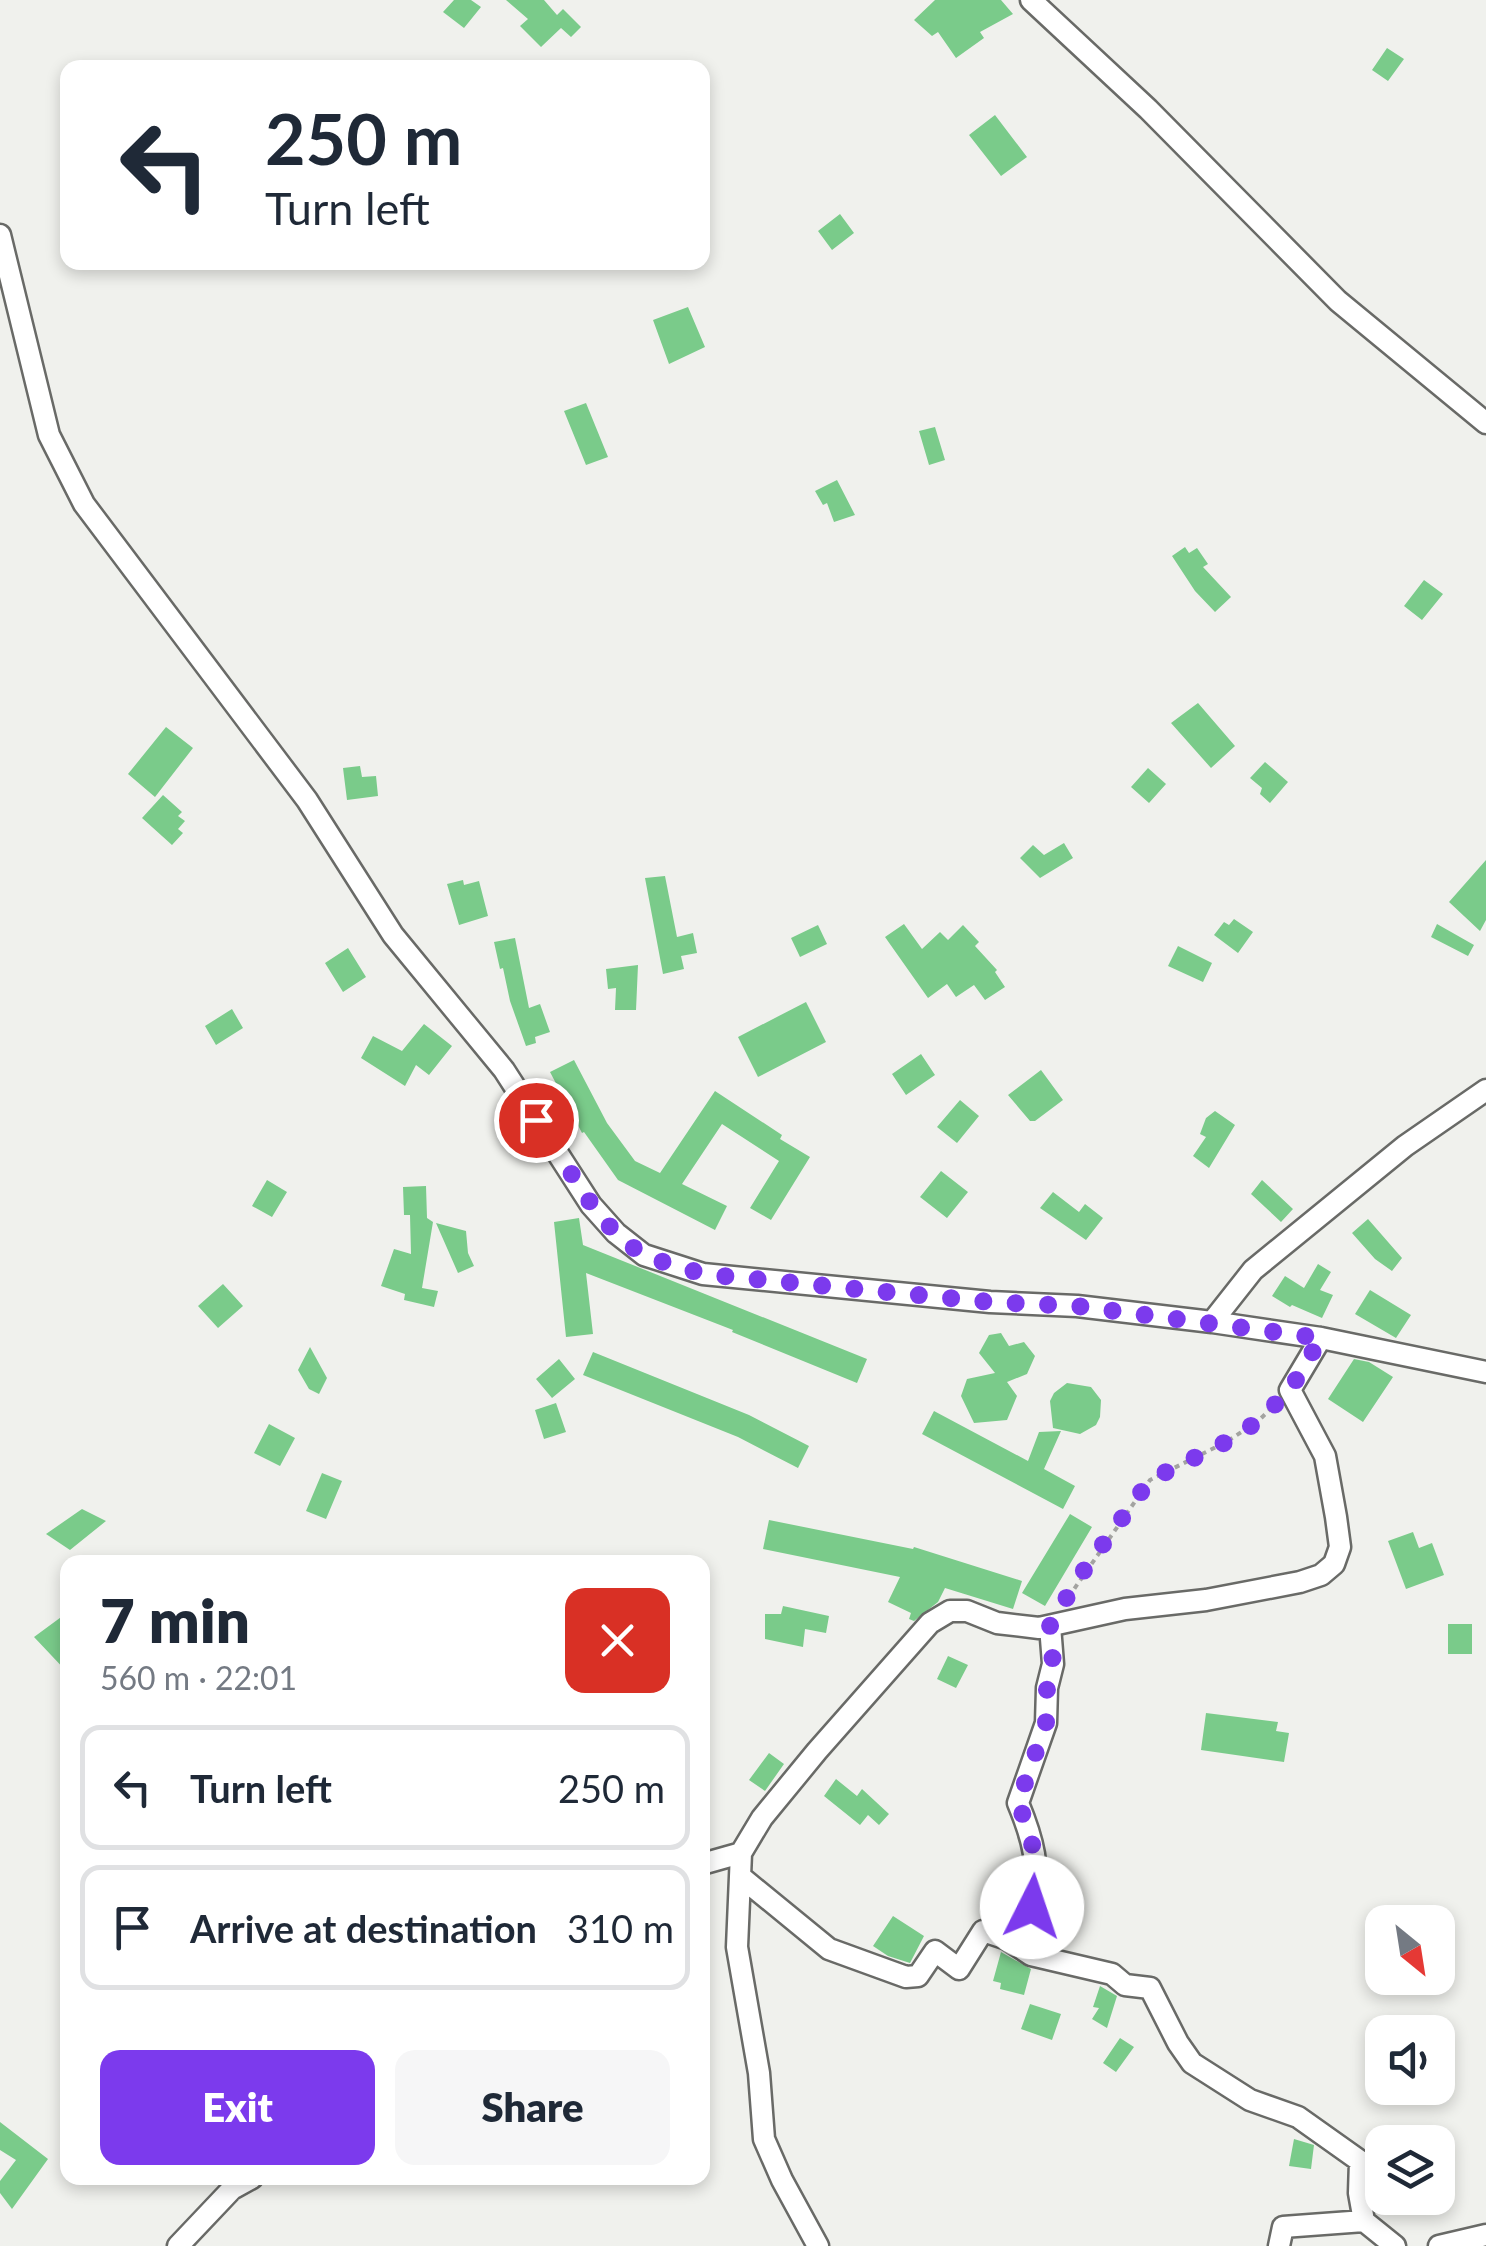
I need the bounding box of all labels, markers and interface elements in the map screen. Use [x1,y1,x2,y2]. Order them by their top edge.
text: 250 m [265,96,462,180]
icon: left [100,100,230,230]
text: Turn left [265,181,430,235]
pin [494,1078,579,1163]
icon: arrive [509,1093,564,1148]
text: 7 min [100,1584,250,1656]
button: close [565,1588,670,1693]
text: 560 m · 22:01 [100,1658,297,1697]
icon: left [105,1760,160,1815]
text: Turn left [190,1765,332,1811]
text: 250 m [558,1765,665,1811]
position arrow [980,1855,1084,1959]
icon: arrive [105,1900,160,1955]
text: Arrive at destination [190,1905,537,1951]
text: 310 m [567,1905,674,1951]
north arrow [1365,1905,1455,1995]
map controls [1365,1905,1455,2215]
button: sound [1365,2015,1455,2105]
button: Exit [100,2050,375,2165]
button: Share [395,2050,670,2165]
button: layers [1365,2125,1455,2215]

